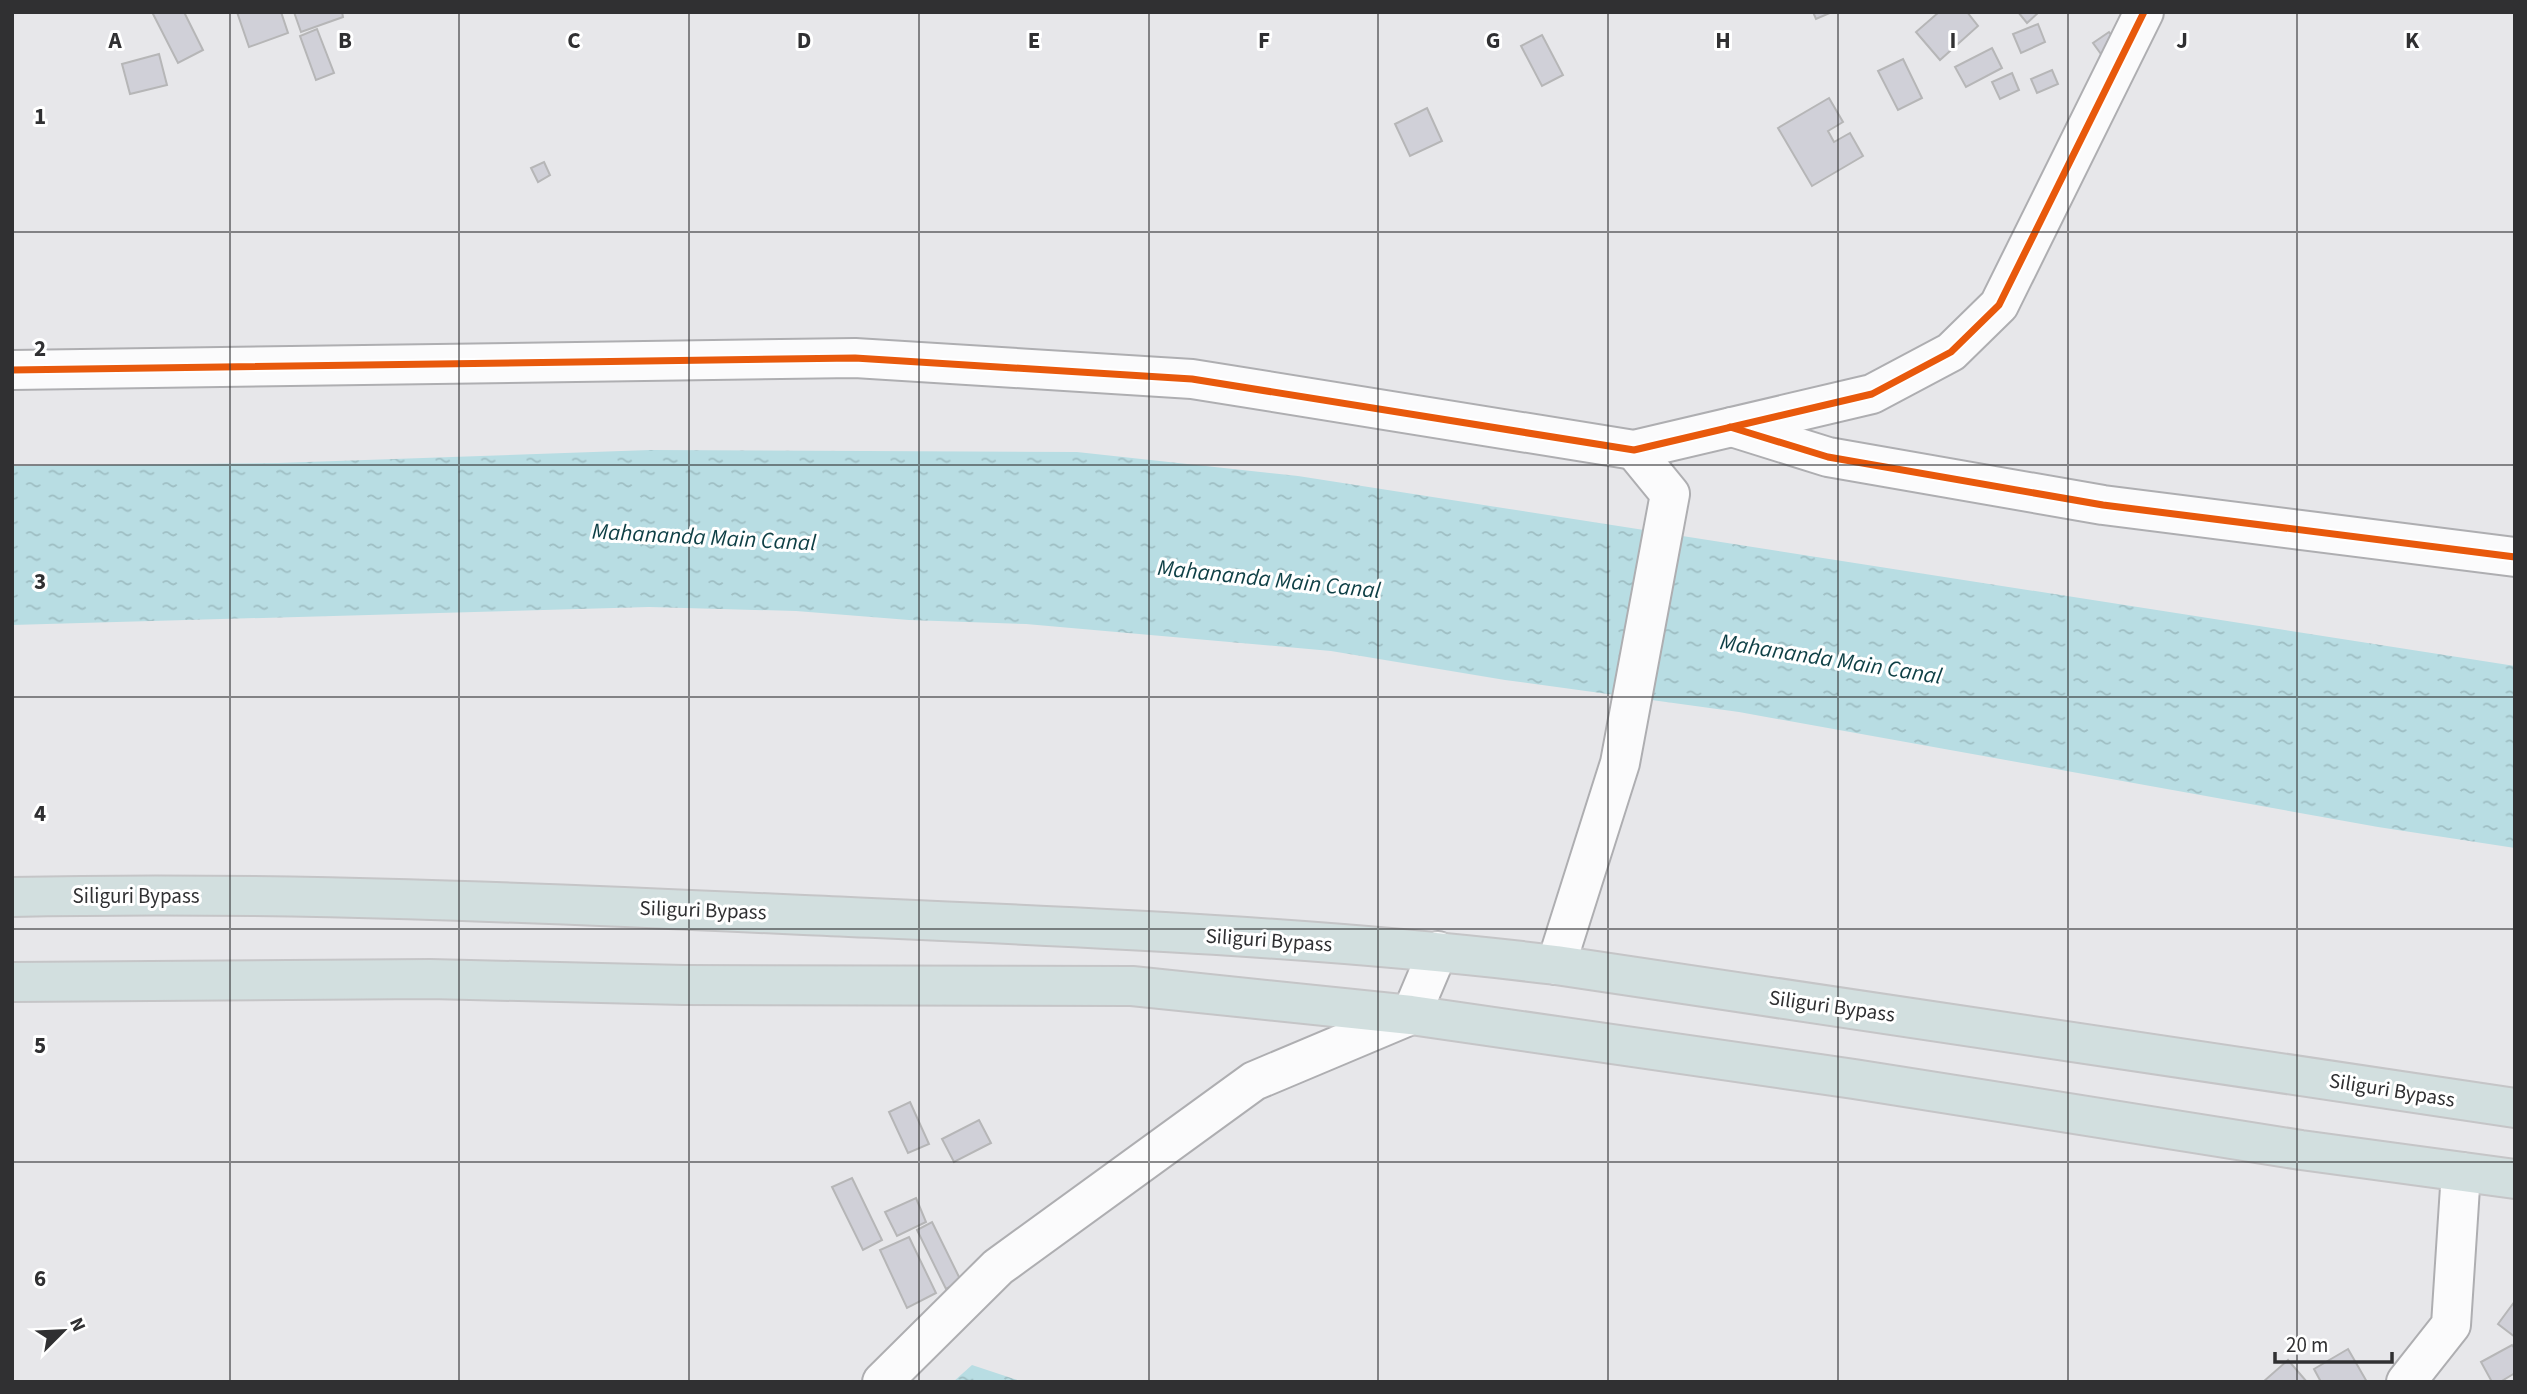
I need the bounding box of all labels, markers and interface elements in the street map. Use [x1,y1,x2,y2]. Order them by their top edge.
text: A [107,24,122,57]
text: B [338,24,352,57]
text: C [567,24,581,57]
text: D [797,24,811,57]
text: E [1028,24,1040,57]
text: F [1258,24,1270,57]
text: G [1486,24,1500,57]
text: H [1715,24,1731,57]
text: I [1950,24,1956,57]
text: J [2176,24,2188,57]
text: K [2405,24,2420,57]
text: 1 [34,100,46,133]
text: 2 [34,332,46,365]
water label: Mahananda Main Canal [591,515,817,559]
water label: Mahananda Main Canal [1156,551,1383,607]
text: 3 [34,565,46,598]
water label: Mahananda Main Canal [1718,625,1945,693]
text: 4 [34,797,46,830]
street label: Siliguri Bypass [73,881,200,911]
street label: Siliguri Bypass [639,893,767,927]
street label: Siliguri Bypass [1205,921,1334,959]
street label: Siliguri Bypass [1767,982,1897,1030]
text: 5 [34,1029,46,1062]
street label: Siliguri Bypass [2327,1065,2457,1115]
text: 6 [34,1262,46,1295]
north arrow [28,1296,98,1366]
text: N [62,1313,92,1336]
scale bar [2275,1320,2392,1364]
text: 20 m [2286,1330,2328,1360]

